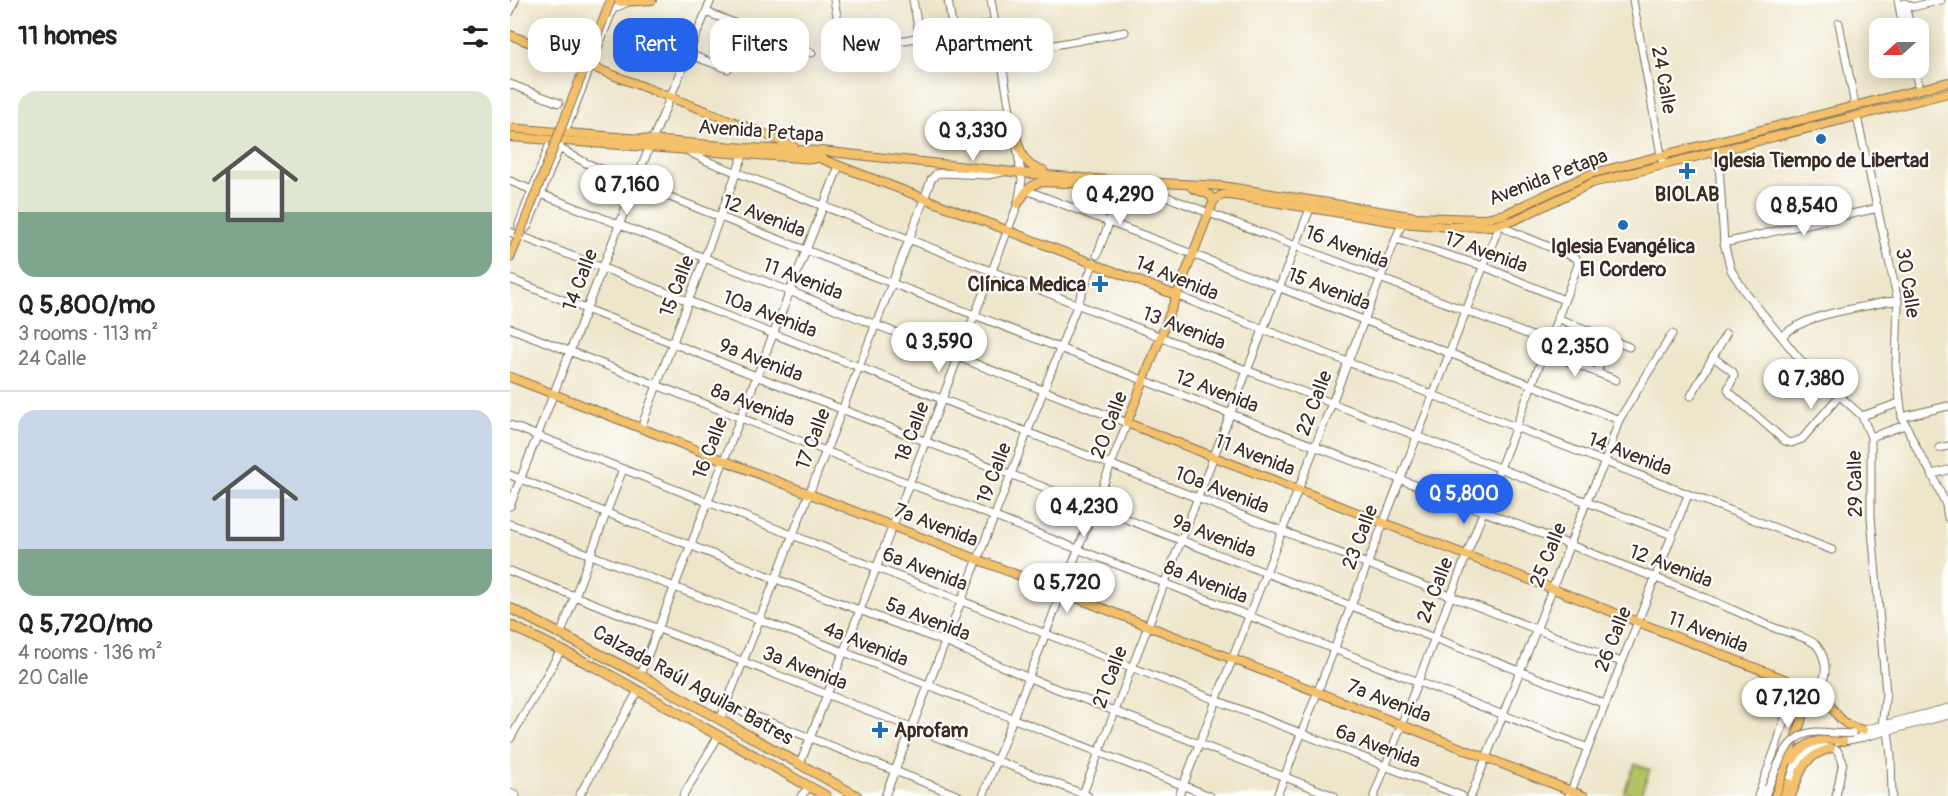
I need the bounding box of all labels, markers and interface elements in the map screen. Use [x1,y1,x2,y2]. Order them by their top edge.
chip: Buy [528,18,601,72]
chip: Rent [613,18,698,72]
chip: Filters [710,18,809,72]
chip: New [821,18,901,72]
chip: Apartment [913,18,1053,72]
north arrow [1869,18,1929,78]
map controls [1869,18,1929,78]
text: 11 homes [18,20,117,52]
icon: filters [459,20,492,53]
street label: 24 Calle [1646,44,1682,116]
pin: Q 3,330 [918,111,1028,162]
street label: Avenida Petapa [697,114,825,148]
text: Q 3,330 [939,118,1007,143]
icon: home [201,130,309,238]
marker: Iglesia Tiempo de Libertad [1814,132,1828,146]
street label: Avenida Petapa [1485,143,1611,211]
place label: Iglesia Tiempo de Libertad [1713,148,1929,173]
marker: BIOLAB [1678,162,1696,180]
pin: Q 7,160 [572,165,682,216]
text: Q 7,160 [594,172,660,197]
pin: Q 4,290 [1065,175,1175,226]
text: Q 4,290 [1086,182,1154,207]
place label: BIOLAB [1655,182,1719,207]
pin: Q 8,540 [1749,186,1859,237]
street label: 12 Avenida [719,189,809,243]
text: Q 8,540 [1770,193,1838,218]
marker: Iglesia Evangélica El Cordero [1616,218,1630,232]
street label: 16 Avenida [1301,220,1393,274]
street label: 17 Avenida [1441,225,1531,279]
place label: Iglesia Evangélica El Cordero [1551,234,1695,282]
street label: 14 Calle [557,245,603,315]
street label: 30 Calle [1890,246,1926,320]
street label: 14 Avenida [1132,250,1222,306]
street label: 15 Calle [654,252,700,320]
street label: 11 Avenida [759,252,847,306]
street label: 15 Avenida [1284,262,1374,316]
place label: Clínica Medica [968,272,1086,297]
marker: Clínica Medica [1091,275,1109,293]
street label: 10a Avenida [719,285,821,343]
text: Q 5,800/mo [18,289,155,321]
street label: 13 Avenida [1139,301,1229,355]
text: 3 rooms · 113 m² [18,321,158,346]
pin: Q 3,590 [884,322,994,373]
pin: Q 2,350 [1520,327,1630,378]
text: Q 3,590 [905,329,973,354]
street label: 9a Avenida [715,333,807,387]
text: Q 2,350 [1541,334,1609,359]
text: 24 Calle [18,346,86,371]
pin: Q 7,380 [1756,359,1866,410]
street label: 12 Avenida [1172,364,1262,418]
text: Q 7,380 [1777,366,1845,391]
street label: 22 Calle [1290,367,1338,439]
street label: 8a Avenida [707,378,799,432]
street label: 20 Calle [1085,388,1133,462]
street label: 18 Calle [889,398,935,466]
street label: 17 Calle [790,405,836,473]
street label: 16 Calle [687,413,733,483]
street label: 14 Avenida [1584,427,1676,481]
street label: 11 Avenida [1211,428,1299,482]
street label: 19 Calle [971,439,1017,507]
icon: home [201,449,309,557]
street label: 29 Calle [1842,450,1868,518]
street label: 10a Avenida [1171,461,1273,519]
pin: Q 5,800 [1409,474,1519,525]
text: Q 5,800 [1429,481,1499,506]
pin: Q 4,230 [1029,487,1139,538]
text: Q 4,230 [1050,494,1118,519]
street label: 7a Avenida [890,497,982,553]
street label: 23 Calle [1336,501,1384,573]
street label: 9a Avenida [1168,509,1260,563]
street label: 25 Calle [1524,519,1572,591]
street label: 12 Avenida [1626,539,1716,593]
street label: 6a Avenida [879,541,971,597]
street label: 24 Calle [1411,554,1459,626]
street label: 8a Avenida [1160,555,1252,609]
pin: Q 5,720 [1012,563,1122,614]
text: Q 5,720 [1033,570,1101,595]
street label: 5a Avenida [882,591,974,647]
street label: 26 Calle [1589,603,1637,675]
street label: 11 Avenida [1664,605,1752,659]
text: Q 5,720/mo [18,608,153,640]
street label: 4a Avenida [820,616,912,672]
street label: Calzada Raúl Aguilar Batres [588,619,798,751]
text: 4 rooms · 136 m² [18,640,163,665]
street label: 3a Avenida [759,640,851,696]
street label: 21 Calle [1087,642,1133,712]
text: 20 Calle [18,665,88,690]
street label: 7a Avenida [1343,673,1435,729]
pin: Q 7,120 [1733,678,1843,729]
text: Q 7,120 [1756,685,1820,710]
place label: Aprofam [894,718,969,743]
street label: 6a Avenida [1332,718,1424,774]
marker: Aprofam [871,721,889,739]

